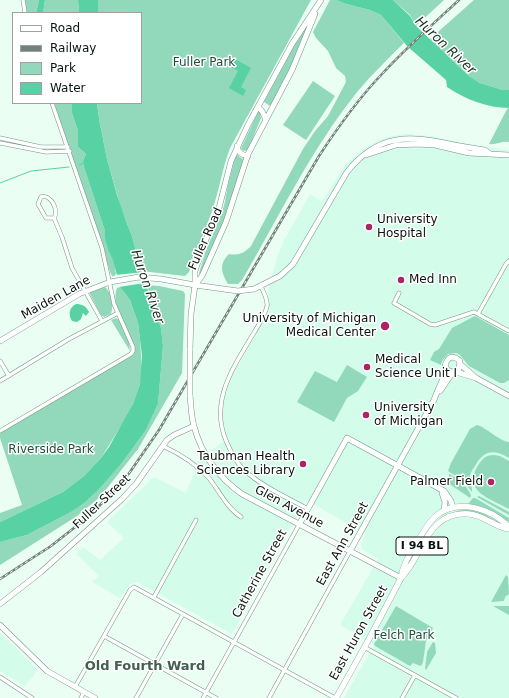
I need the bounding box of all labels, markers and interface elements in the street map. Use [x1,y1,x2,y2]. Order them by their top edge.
legend [12,12,142,104]
water label: Huron River [411,14,479,78]
text: Road [50,21,80,35]
text: Railway [50,41,96,55]
park label: Fuller Park [173,56,235,70]
text: Park [50,61,76,75]
text: Water [50,81,85,95]
street label: Fuller Road [186,206,226,272]
place label: University Hospital [377,213,438,241]
marker: University Hospital [364,222,374,232]
water label: Huron River [127,248,167,326]
street label: Maiden Lane [19,273,93,323]
place label: Med Inn [409,273,457,287]
marker: Med Inn [396,275,406,285]
place label: University of Michigan Medical Center [242,312,376,340]
marker: University of Michigan Medical Center [379,320,391,332]
place label: Medical Science Unit I [375,353,457,381]
marker: Medical Science Unit I [362,362,372,372]
place label: University of Michigan [374,401,443,429]
marker: University of Michigan [361,410,371,420]
park label: Riverside Park [8,443,94,457]
place label: Taubman Health Sciences Library [196,450,295,478]
marker: Taubman Health Sciences Library [298,459,308,469]
street label: Fuller Street [70,472,134,532]
place label: Palmer Field [410,475,483,489]
marker: Palmer Field [486,477,496,487]
street label: Glen Avenue [252,483,326,531]
street label: East Ann Street [314,500,372,588]
street label: Catherine Street [230,527,290,621]
road number: I 94 BL [396,537,448,555]
street label: East Huron Street [327,583,391,683]
park label: Felch Park [374,629,434,643]
district label: Old Fourth Ward [85,659,205,675]

